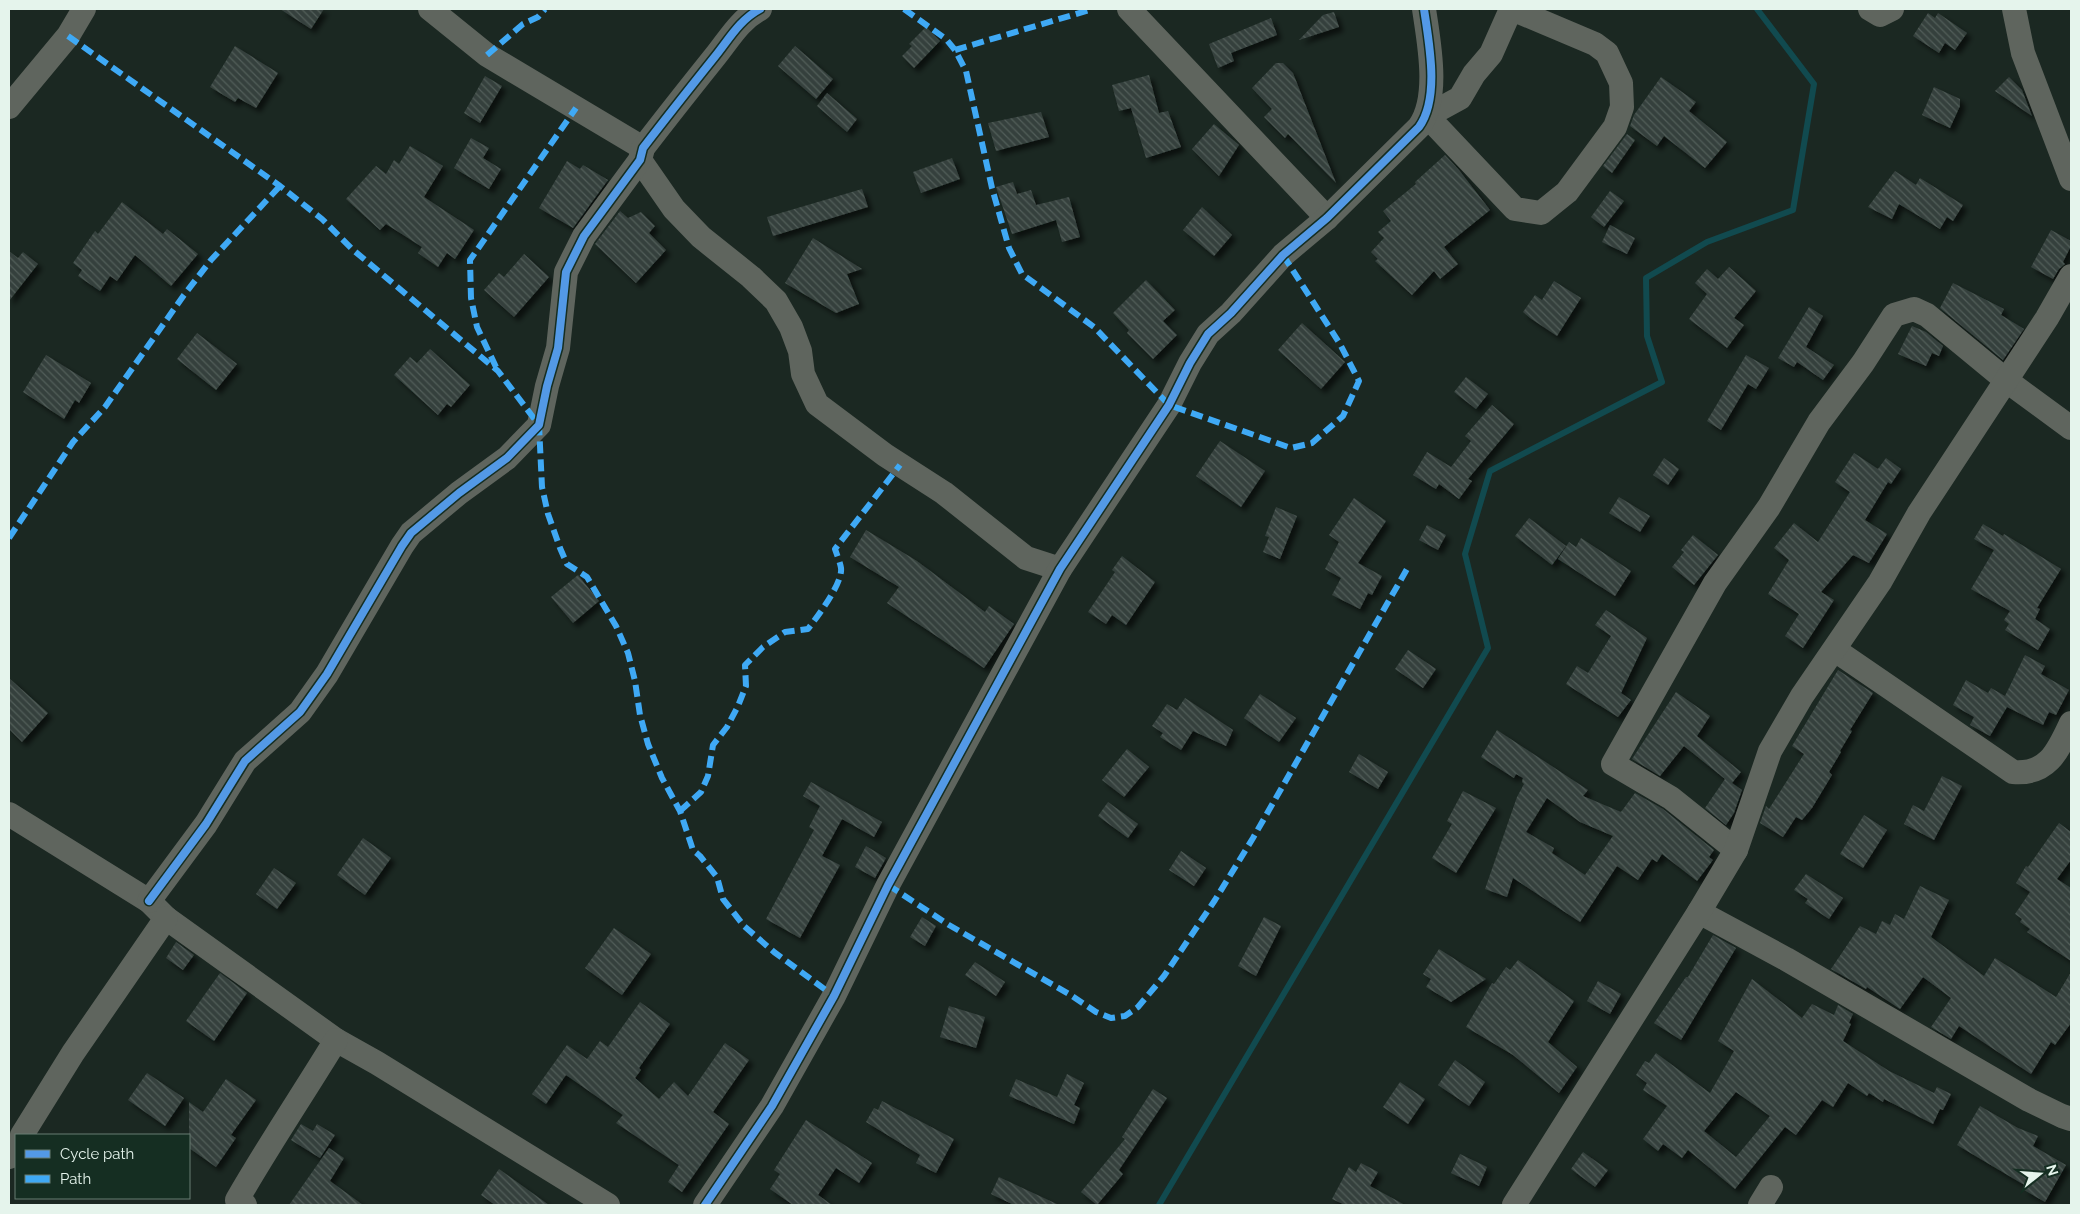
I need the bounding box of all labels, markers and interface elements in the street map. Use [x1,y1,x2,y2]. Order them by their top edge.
legend [15,1134,190,1199]
text: Cycle path [60,1145,134,1163]
north arrow [2015,1149,2065,1199]
text: N [2043,1163,2062,1178]
text: Path [60,1170,91,1188]

